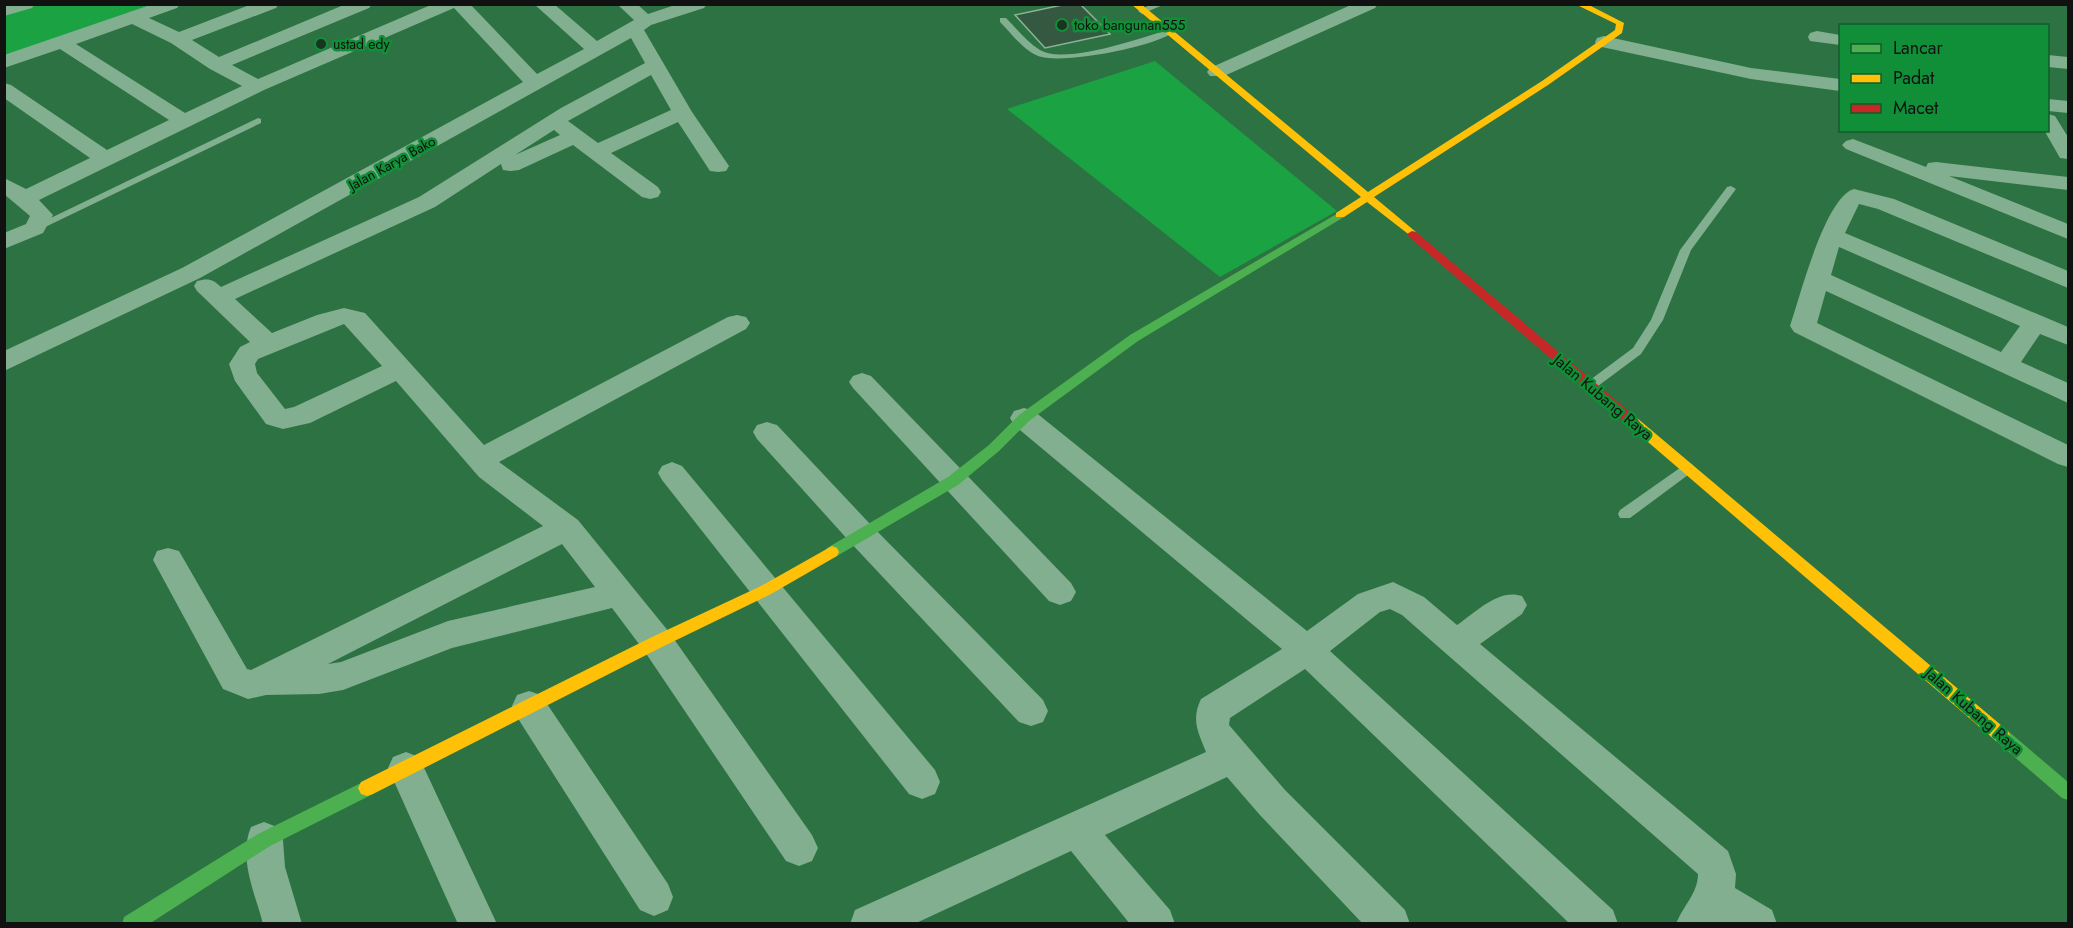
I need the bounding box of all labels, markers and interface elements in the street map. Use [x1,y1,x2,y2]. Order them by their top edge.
place label: toko bangunan555 [1074,15,1185,35]
marker: toko bangunan555 [1055,18,1069,32]
legend [1839,24,2049,132]
place label: ustad edy [333,34,390,54]
text: Lancar [1893,35,1943,61]
marker: ustad edy [314,37,328,51]
text: Padat [1893,65,1935,91]
text: Macet [1893,95,1939,121]
street label: Jalan Karya Bako [343,131,439,196]
street label: Jalan Kubang Raya [1547,347,1658,446]
street label: Jalan Kubang Raya [1918,660,2028,760]

